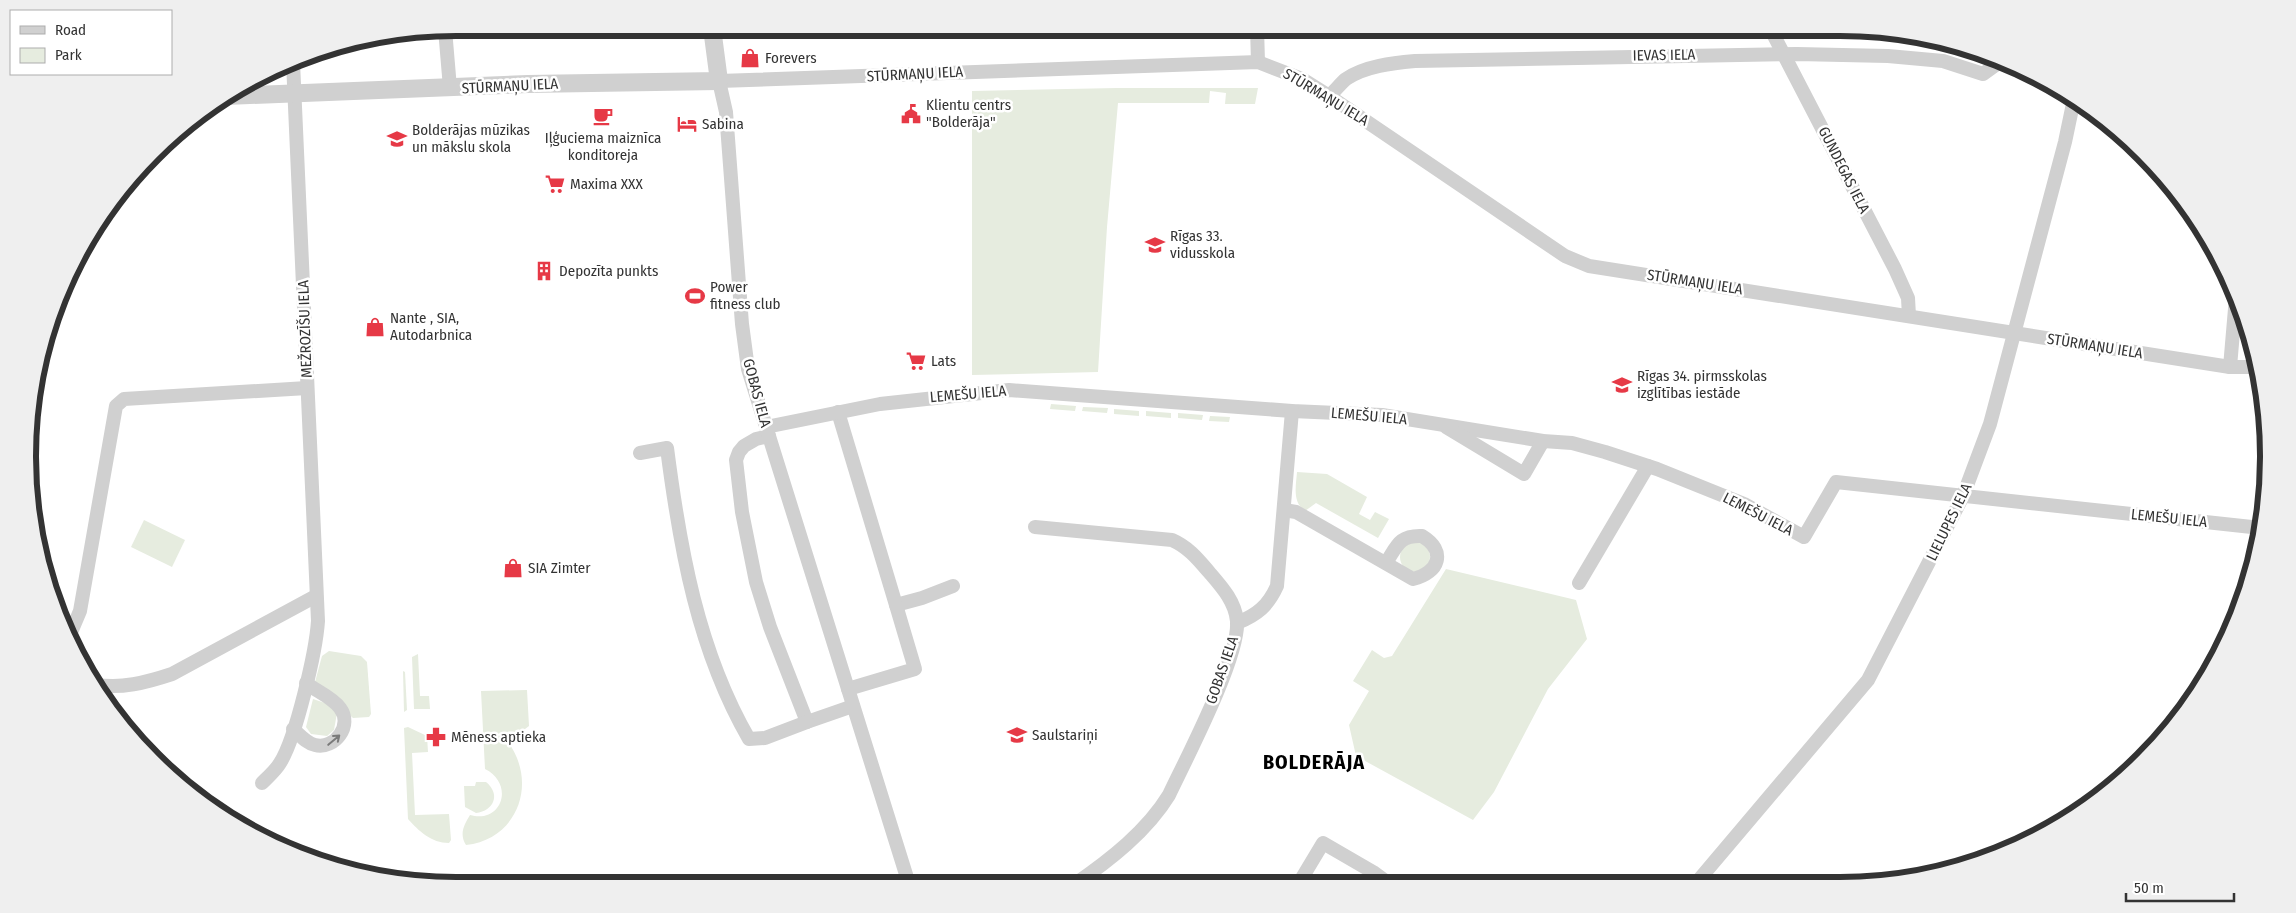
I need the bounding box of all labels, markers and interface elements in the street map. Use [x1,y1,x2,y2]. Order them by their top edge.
legend [10,10,172,75]
text: Road [55,21,86,39]
street label: IEVAS IELA [1632,45,1696,65]
text: Park [55,46,82,64]
shop icon: Forevers [739,47,761,69]
place label: Forevers [765,49,817,67]
street label: STŪRMAŅU IELA [866,62,964,87]
street label: STŪRMAŅU IELA [1279,64,1372,130]
street label: STŪRMAŅU IELA [461,74,559,99]
place label: Klientu centrs "Bolderāja" [926,96,1011,131]
public building icon: Klientu centrs "Bolderāja" [900,103,922,125]
cafe icon: Iļģuciema maiznīca konditoreja [592,105,614,127]
hotel icon: Sabina [676,113,698,135]
place label: Sabina [702,115,744,133]
place label: Bolderājas mūzikas un mākslu skola [412,121,530,156]
street label: GUNDEGAS IELA [1814,124,1874,217]
school or university icon: Bolderājas mūzikas un mākslu skola [386,128,408,150]
place label: Iļģuciema maiznīca konditoreja [545,129,661,164]
supermarket icon: Maxima XXX [544,173,566,195]
place label: Maxima XXX [570,175,643,193]
place label: Rīgas 33. vidusskola [1170,227,1235,262]
school or university icon: Rīgas 33. vidusskola [1144,234,1166,256]
building icon: Depozīta punkts [533,260,555,282]
place label: Depozīta punkts [559,262,658,280]
street label: STŪRMAŅU IELA [1646,266,1744,299]
place label: Power fitness club [710,278,780,313]
street label: MEŽROZĪŠU IELA [294,280,316,378]
sports icon: Power fitness club [684,285,706,307]
place label: Nante , SIA, Autodarbnica [390,309,472,344]
shop icon: Nante , SIA, Autodarbnica [364,316,386,338]
street label: STŪRMAŅU IELA [2046,330,2144,363]
supermarket icon: Lats [905,350,927,372]
place label: Lats [931,352,956,370]
street label: GOBAS IELA [739,357,775,429]
place label: Rīgas 34. pirmsskolas izglītības iestāde [1637,367,1767,402]
school or university icon: Rīgas 34. pirmsskolas izglītības iestāde [1611,374,1633,396]
street label: LEMEŠU IELA [929,382,1007,406]
street label: LEMEŠU IELA [1330,404,1408,428]
street label: LIELUPES IELA [1923,480,1976,564]
street label: LEMEŠU IELA [1720,489,1796,539]
street label: LEMEŠU IELA [2130,505,2208,531]
shop icon: SIA Zimter [502,557,524,579]
place label: SIA Zimter [528,559,591,577]
street label: GOBAS IELA [1202,634,1242,706]
school or university icon: Saulstariņi [1006,724,1028,746]
pharmacy icon: Mēness aptieka [425,726,447,748]
place label: Saulstariņi [1032,726,1098,745]
place label: Mēness aptieka [451,728,546,746]
one-way arrow [327,734,340,745]
district label: BOLDERĀJA [1263,750,1365,774]
scale bar [2126,870,2234,902]
text: 50 m [2134,879,2164,897]

